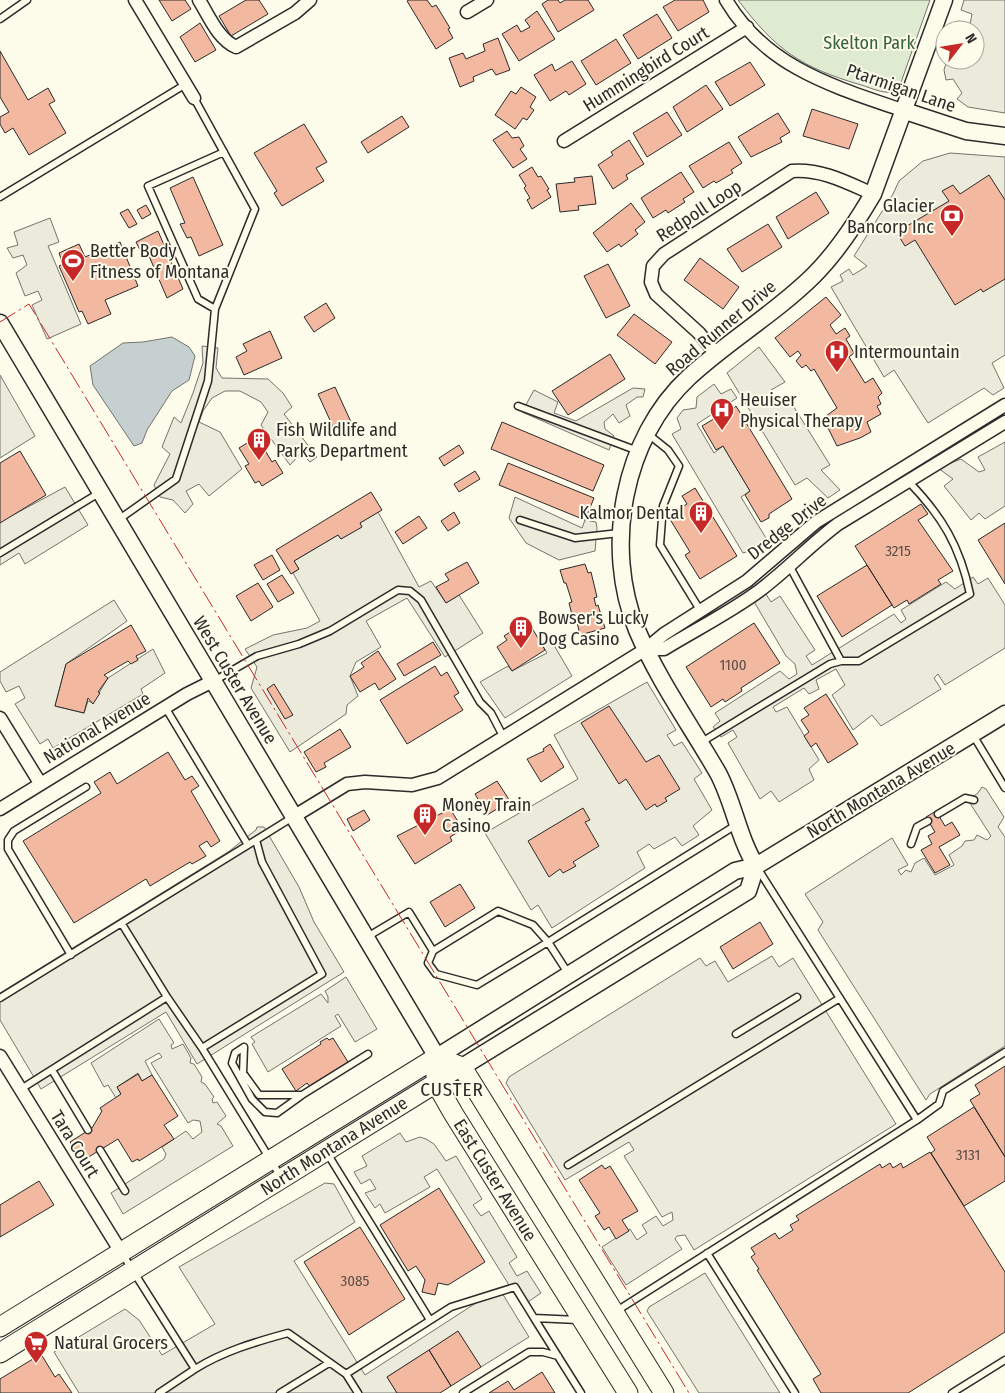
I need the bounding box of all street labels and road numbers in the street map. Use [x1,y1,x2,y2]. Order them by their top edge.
street label: Hummingbird Court [579,21,713,117]
street label: Ptarmigan Lane [843,59,959,117]
street label: Redpoll Loop [652,175,746,247]
street label: Road Runner Drive [661,275,781,381]
street label: Dredge Drive [743,489,831,565]
street label: West Custer Avenue [188,612,282,748]
street label: National Avenue [40,687,155,769]
street label: North Montana Avenue [803,737,959,843]
street label: North Montana Avenue [256,1092,412,1200]
street label: Tara Court [46,1106,104,1182]
street label: East Custer Avenue [449,1115,541,1245]

